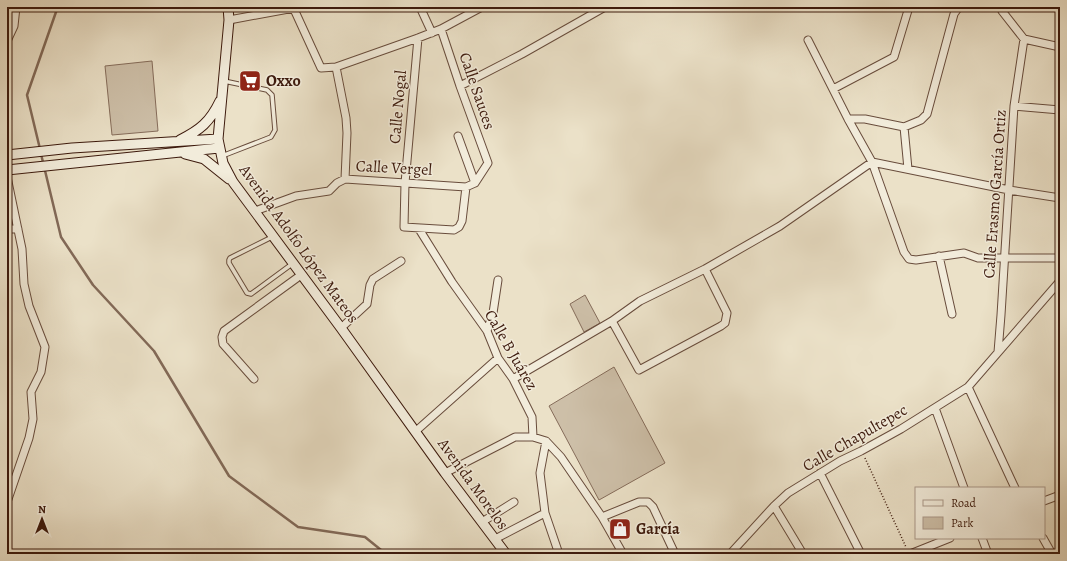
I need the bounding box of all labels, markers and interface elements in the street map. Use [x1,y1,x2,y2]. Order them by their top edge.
street label: Calle Sauces [454,50,500,132]
supermarket icon: Oxxo [237,68,263,94]
street label: Calle Nogal [384,69,412,145]
place label: Oxxo [266,70,301,92]
street label: Calle Erasmo García Ortiz [978,109,1012,279]
street label: Calle Vergel [355,155,433,181]
street label: Avenida Adolfo López Mateos [233,159,364,328]
street label: Calle B Juárez [479,306,543,394]
street label: Calle Chapultepec [799,399,912,477]
street label: Avenida Morelos [432,433,514,534]
legend [915,487,1045,539]
text: Road [951,495,977,511]
north arrow [22,499,62,539]
text: N [38,502,46,517]
text: Park [951,515,974,531]
shop icon: García [607,516,633,542]
place label: García [636,518,680,540]

